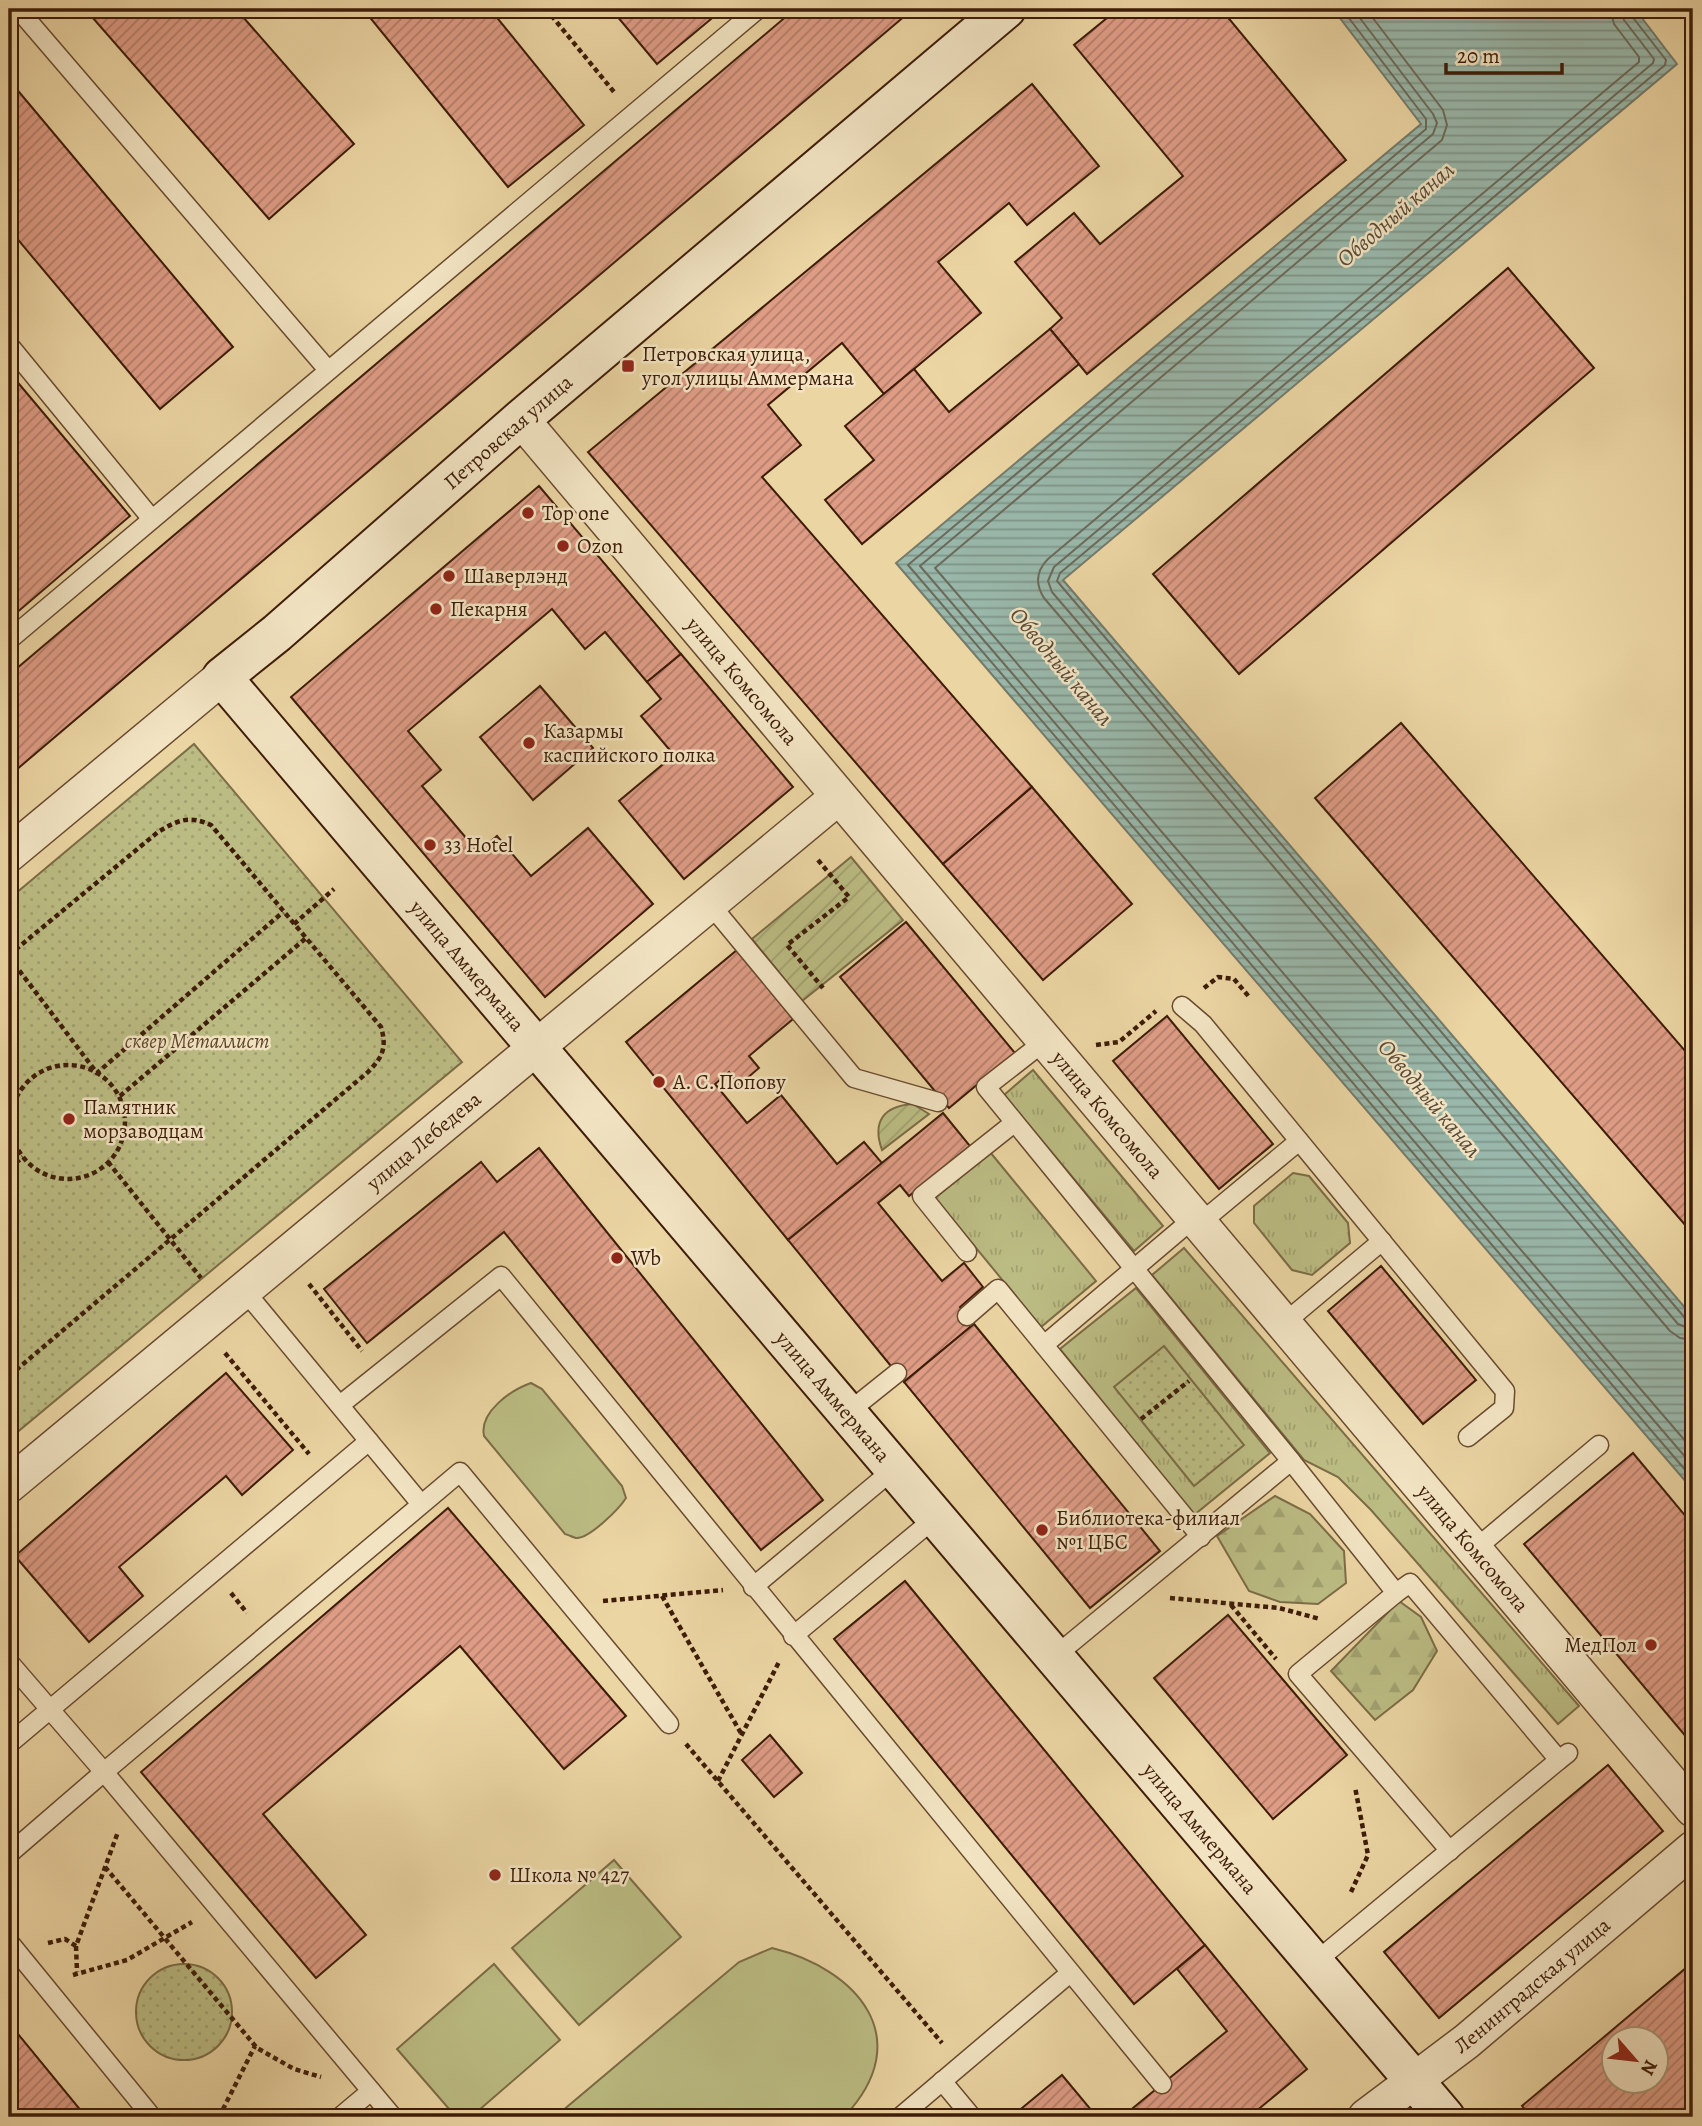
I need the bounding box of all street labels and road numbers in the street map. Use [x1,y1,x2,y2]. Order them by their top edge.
street label: Петровская улица [438,368,579,496]
street label: улица Комсомола [679,610,804,751]
street label: улица Аммермана [403,893,531,1038]
street label: улица Комсомола [1045,1044,1170,1185]
street label: улица Лебедева [360,1085,487,1197]
street label: улица Аммермана [769,1324,897,1468]
street label: улица Комсомола [1410,1477,1535,1618]
street label: улица Аммермана [1136,1756,1264,1900]
street label: Ленинградская улица [1448,1911,1616,2060]

